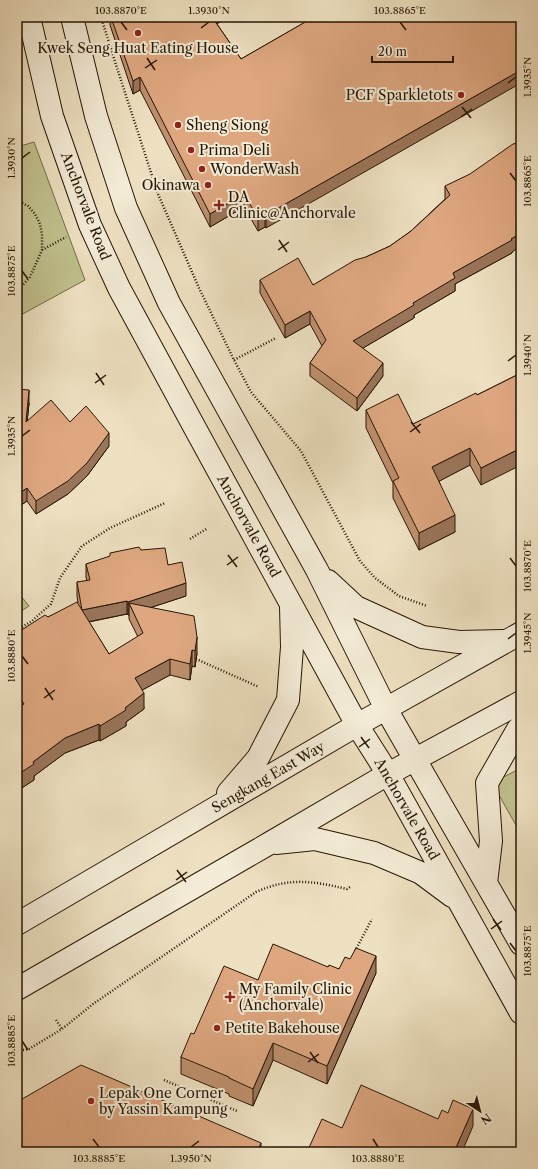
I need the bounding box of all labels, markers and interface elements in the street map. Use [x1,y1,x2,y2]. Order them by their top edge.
text: 103.8870°E [95,4,147,17]
text: 1.3930°N [188,4,230,17]
text: 103.8865°E [374,4,426,17]
marker: Kwek Seng Huat Eating House [133,28,143,38]
scale bar [372,38,453,64]
place label: Kwek Seng Huat Eating House [37,39,239,57]
text: 20 m [378,44,407,59]
text: 1.3935°N [521,57,534,97]
place label: PCF Sparkletots [346,86,453,104]
marker: PCF Sparkletots [456,90,466,100]
place label: Sheng Siong [186,116,269,134]
marker: Sheng Siong [173,120,183,130]
text: 1.3930°N [5,137,18,179]
place label: Prima Deli [199,141,270,159]
marker: Prima Deli [186,145,196,155]
street label: Anchorvale Road [57,148,115,263]
text: 103.8865°E [521,155,534,207]
place label: WonderWash [209,160,300,178]
marker: WonderWash [197,164,207,174]
place label: Okinawa [142,176,201,194]
marker: Okinawa [203,180,213,190]
place label: DA Clinic@Anchorvale [228,188,356,222]
marker: DA Clinic@Anchorvale [213,199,225,211]
text: 103.8875°E [5,245,18,297]
text: 1.3940°N [521,334,534,376]
text: 1.3935°N [5,416,18,456]
street label: Anchorvale Road [213,471,285,581]
text: 103.8870°E [521,540,534,592]
text: 1.3945°N [521,613,534,654]
text: 103.8880°E [5,629,18,683]
street label: Sengkang East Way [208,737,328,817]
street label: Anchorvale Road [370,754,444,864]
text: 103.8875°E [521,925,534,977]
place label: My Family Clinic (Anchorvale) [239,980,352,1014]
marker: My Family Clinic (Anchorvale) [224,991,236,1003]
text: 103.8885°E [5,1015,18,1067]
place label: Petite Bakehouse [225,1019,340,1037]
marker: Petite Bakehouse [212,1023,222,1033]
place label: Lepak One Corner by Yassin Kampung [99,1084,228,1118]
north arrow [460,1091,500,1131]
marker: Lepak One Corner by Yassin Kampung [86,1096,96,1106]
text: N [478,1111,494,1128]
text: 103.8885°E [73,1152,125,1165]
text: 1.3950°N [170,1152,212,1165]
text: 103.8880°E [351,1152,405,1165]

